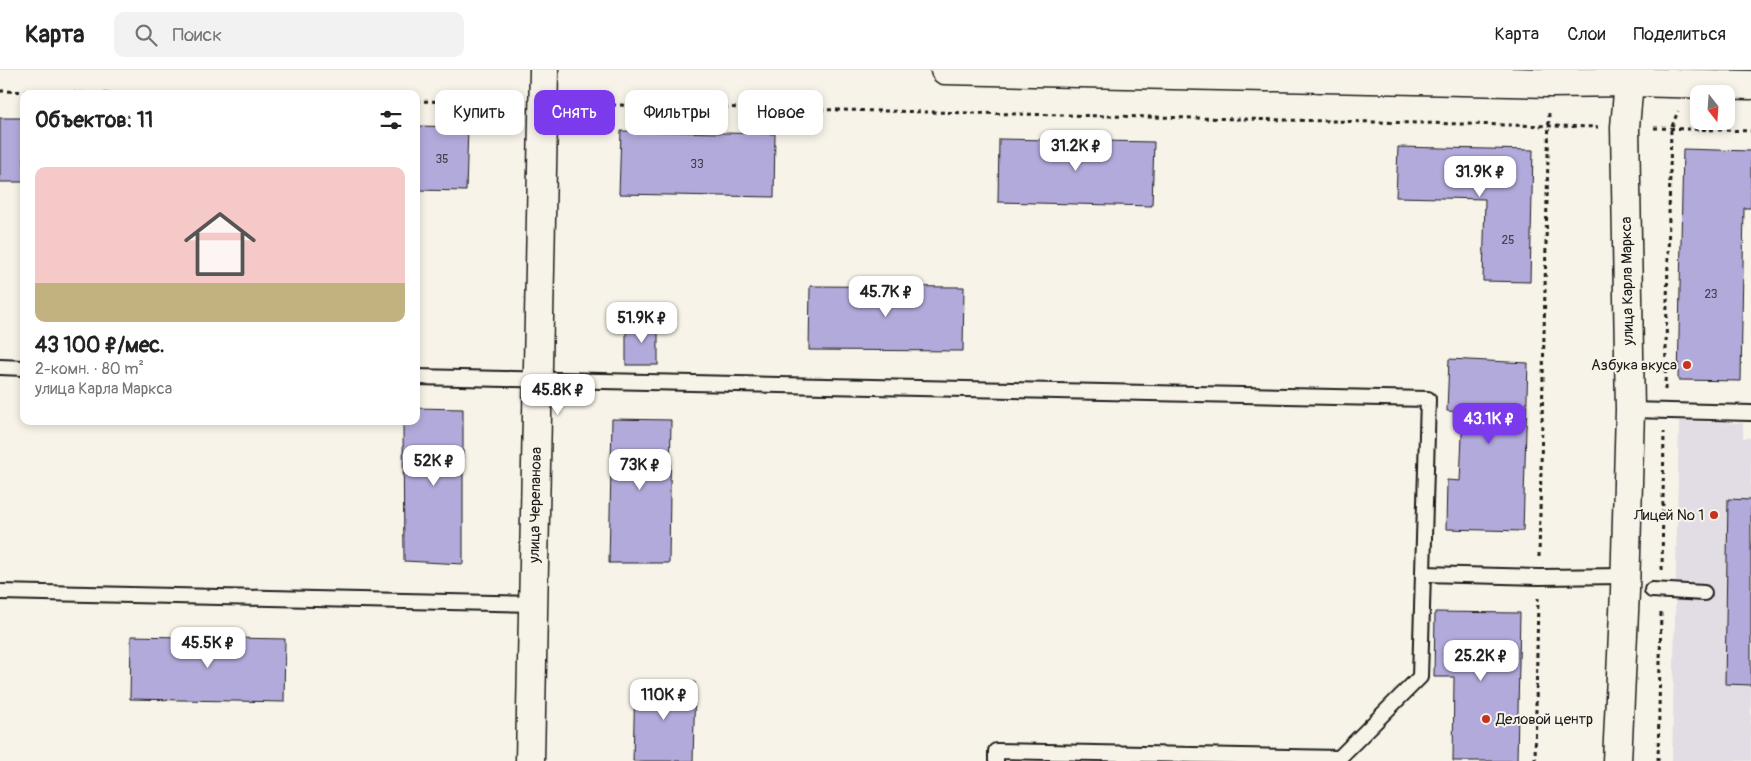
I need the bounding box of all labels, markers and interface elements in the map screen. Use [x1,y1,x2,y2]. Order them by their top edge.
search box [114,12,464,57]
text: Карта [25,20,84,49]
icon: search [132,21,160,49]
text: Поиск [172,23,222,47]
text: Карта [1495,23,1539,46]
text: Слои [1567,23,1605,46]
text: Поделиться [1633,23,1726,46]
north arrow [1690,85,1735,130]
map controls [1690,85,1735,130]
chip: Купить [435,90,524,135]
chip: Снять [534,90,615,135]
chip: Фильтры [625,90,728,135]
chip: Новое [738,90,823,135]
icon: filters [377,106,405,134]
text: Объектов: 11 [35,107,153,134]
pin: 31.2K ₽ [1030,129,1122,172]
text: 31.2K ₽ [1051,136,1101,156]
house number: 35 [435,152,449,167]
pin: 31.9K ₽ [1434,156,1526,198]
house number: 33 [690,157,704,172]
text: 31.9K ₽ [1455,162,1505,182]
icon: home [175,199,265,289]
street label: улица Карла Маркса [1617,217,1638,346]
house number: 25 [1501,233,1515,248]
pin: 45.7K ₽ [840,276,932,318]
text: 45.7K ₽ [860,282,912,302]
house number: 23 [1704,287,1718,302]
pin: 51.9K ₽ [596,302,688,344]
text: 51.9K ₽ [617,308,667,328]
text: 43 100 ₽/мес. [35,332,165,359]
place label: Азбука вкуса [1591,356,1677,375]
text: 2-комн. · 80 m² [35,359,144,379]
marker: Азбука вкуса [1681,359,1693,371]
pin: 45.8K ₽ [512,374,604,416]
text: улица Карла Маркса [35,379,172,399]
text: 45.8K ₽ [532,380,584,400]
pin: 43.1K ₽ [1443,402,1535,445]
text: 43.1K ₽ [1464,409,1514,429]
pin: 52K ₽ [399,444,469,487]
street label: улица Черепанова [525,447,546,564]
pin: 73K ₽ [605,448,675,491]
text: 52K ₽ [414,451,454,471]
text: 73K ₽ [620,455,660,475]
place label: Лицей № 1 [1633,506,1704,525]
marker: Лицей № 1 [1708,509,1720,521]
pin: 45.5K ₽ [162,626,254,669]
text: 45.5K ₽ [182,633,234,653]
pin: 25.2K ₽ [1435,640,1527,682]
text: 25.2K ₽ [1455,646,1507,666]
pin: 110K ₽ [623,678,705,721]
text: 110K ₽ [641,685,687,705]
place label: Деловой центр [1495,710,1593,729]
marker: Деловой центр [1480,713,1492,725]

